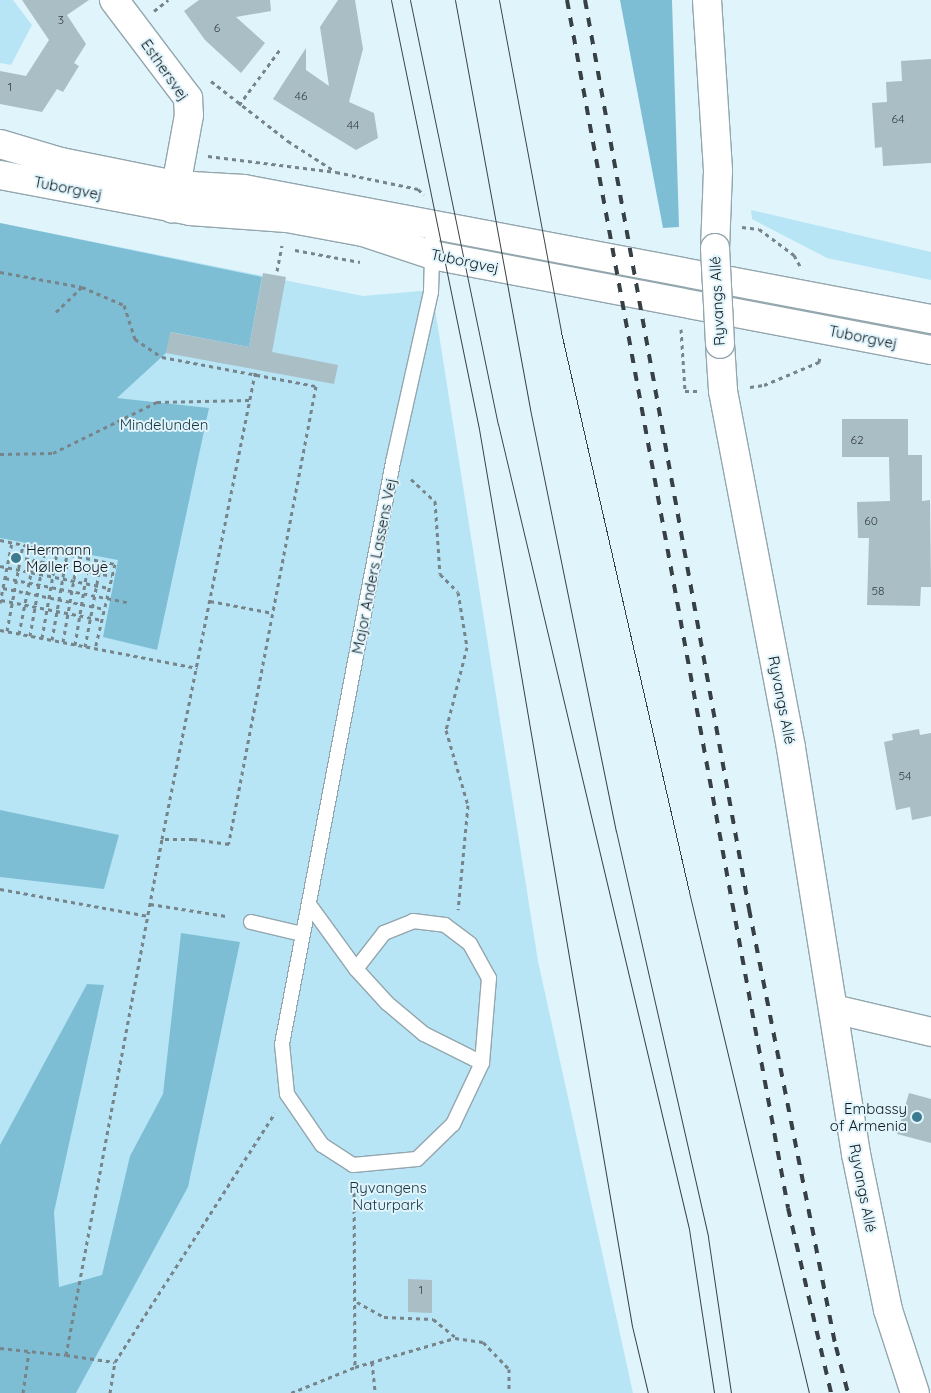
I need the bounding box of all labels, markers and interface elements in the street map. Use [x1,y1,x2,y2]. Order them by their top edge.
house number: 3 [58,13,64,27]
house number: 6 [214,21,220,35]
street label: Esthersvej [137,36,193,104]
house number: 1 [8,80,12,94]
house number: 46 [295,89,307,103]
house number: 64 [892,112,904,126]
house number: 44 [347,118,359,132]
street label: Tuborgvej [32,173,104,203]
street label: Tuborgvej [429,245,501,277]
street label: Ryvangs Allé [706,256,728,346]
street label: Tuborgvej [827,322,899,352]
park label: Mindelunden [120,416,208,434]
house number: 62 [850,433,864,447]
street label: Major Anders Lassens Vej [348,476,400,656]
house number: 60 [864,514,878,528]
place label: Hermann Møller Boye [26,540,108,575]
marker: Hermann Møller Boye [10,552,22,564]
house number: 58 [871,584,885,598]
street label: Ryvangs Allé [765,654,799,746]
house number: 54 [899,769,911,783]
place label: Embassy of Armenia [830,1099,907,1134]
marker: Embassy of Armenia [911,1111,923,1123]
street label: Ryvangs Allé [846,1142,880,1234]
park label: Ryvangens Naturpark [349,1178,427,1213]
house number: 1 [419,1283,423,1297]

